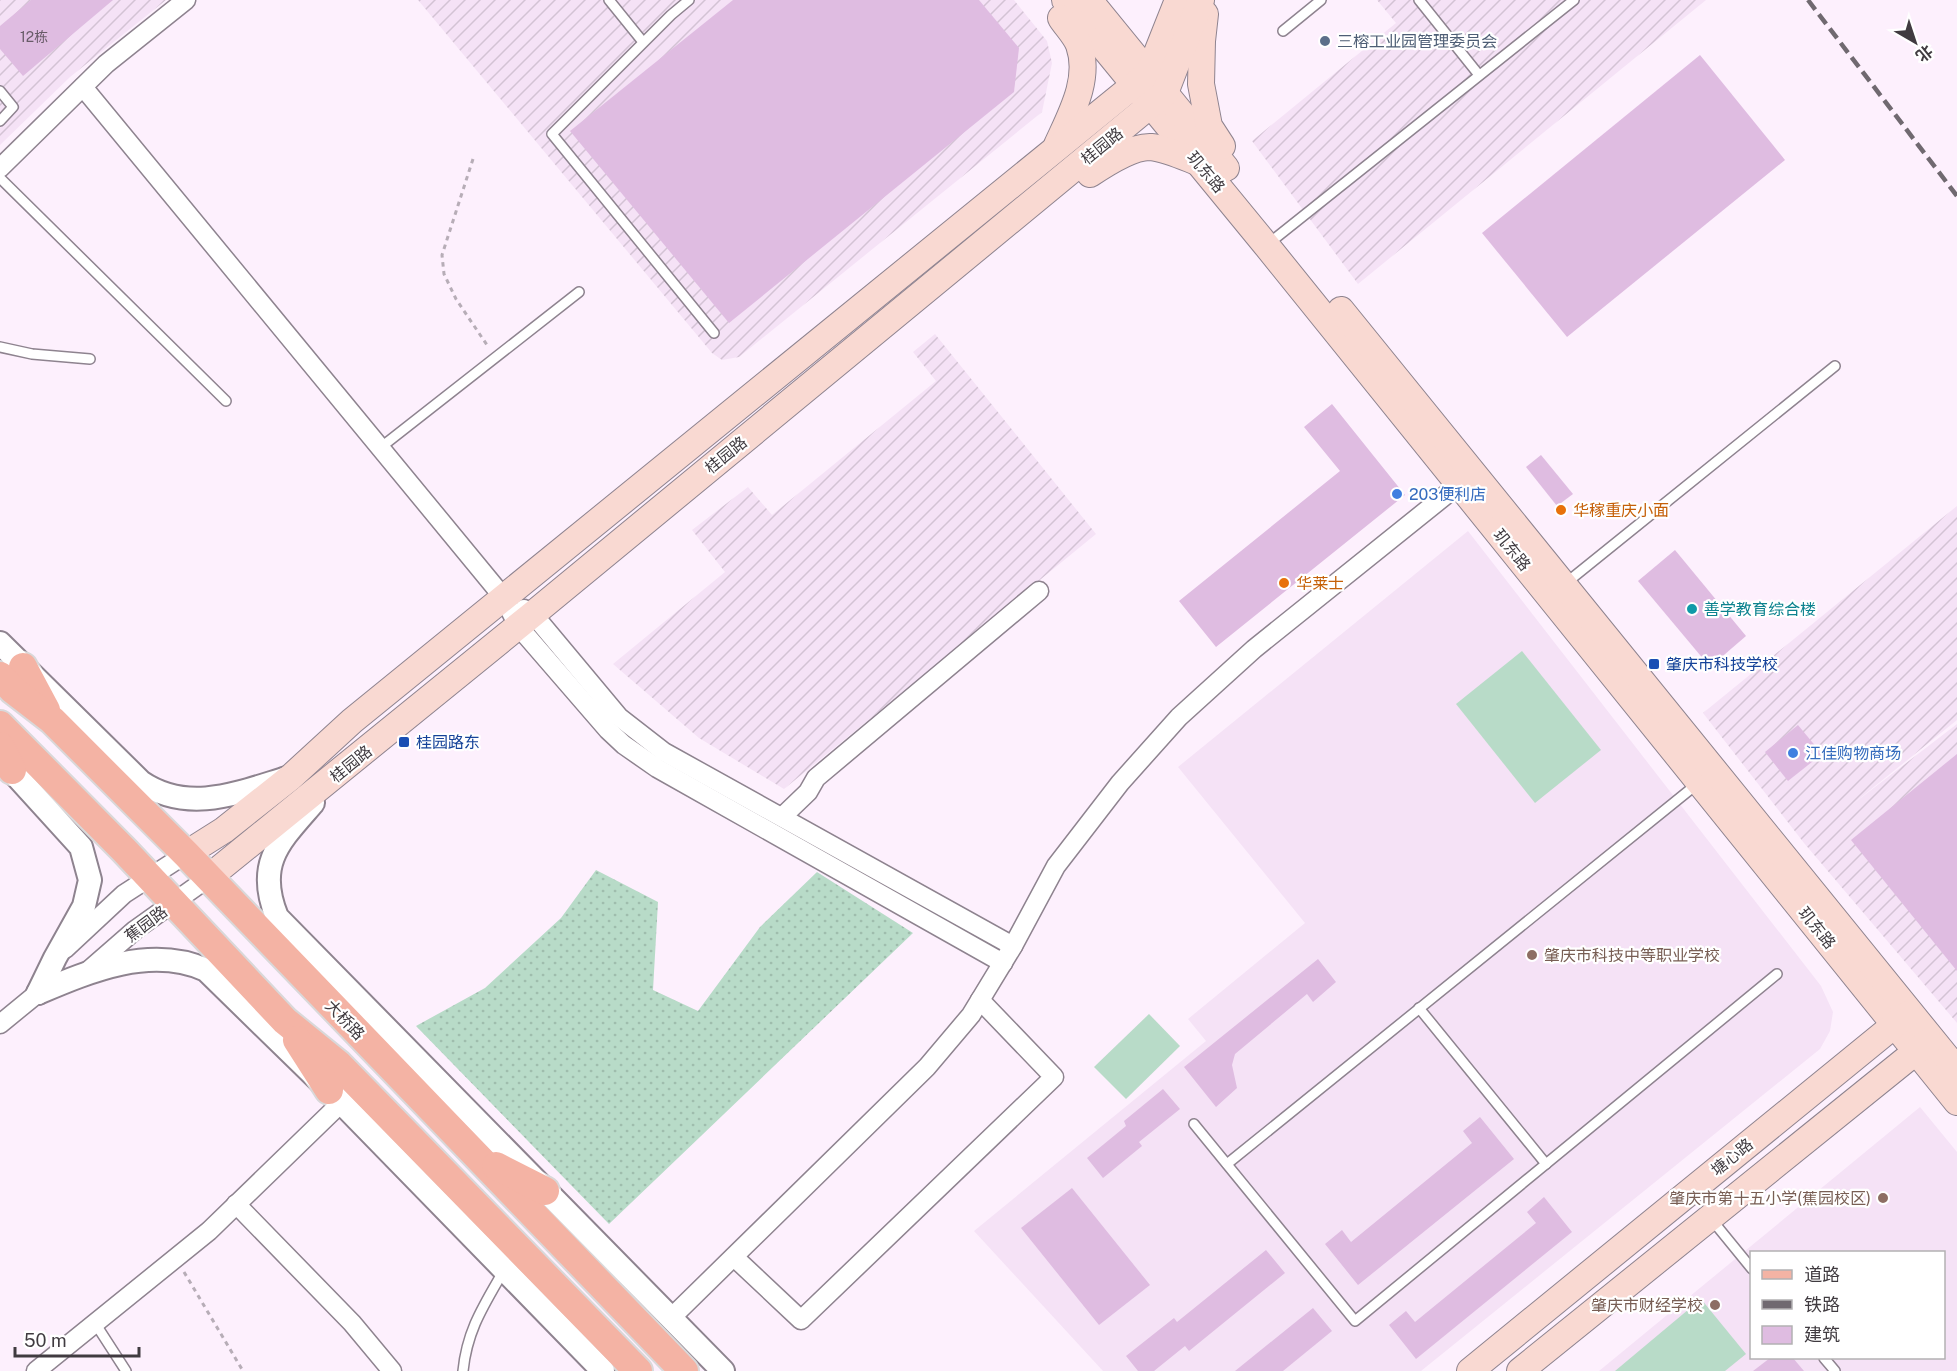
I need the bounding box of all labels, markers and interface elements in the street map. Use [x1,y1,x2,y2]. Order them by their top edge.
north arrow [1885,12,1945,72]
house number: 12栋 [20,29,48,45]
place label: 三榕工业园管理委员会 [1337,32,1497,51]
marker: 三榕工业园管理委员会 [1318,34,1332,48]
text: 北 [1912,41,1936,66]
street label: 桂园路 [1077,124,1127,168]
street label: 玑东路 [1183,148,1229,196]
street label: 桂园路 [701,433,751,477]
place label: 203便利店 [1409,485,1486,504]
marker: 203便利店 [1390,487,1404,501]
place label: 华稼重庆小面 [1573,501,1669,520]
marker: 华稼重庆小面 [1554,503,1568,517]
street label: 玑东路 [1490,525,1534,575]
place label: 华莱士 [1296,574,1344,593]
marker: 华莱士 [1277,576,1291,590]
place label: 善学教育综合楼 [1704,600,1816,619]
marker: 善学教育综合楼 [1685,602,1699,616]
place label: 肇庆市科技学校 [1666,655,1778,674]
marker: 肇庆市科技学校 [1647,657,1661,671]
place label: 桂园路东 [416,733,480,752]
marker: 桂园路东 [397,735,411,749]
street label: 桂园路 [326,742,376,786]
place label: 江佳购物商场 [1805,744,1901,763]
marker: 江佳购物商场 [1786,746,1800,760]
street label: 蕉园路 [121,902,171,946]
street label: 玑东路 [1795,903,1839,953]
place label: 肇庆市科技中等职业学校 [1544,946,1720,965]
marker: 肇庆市科技中等职业学校 [1525,948,1539,962]
street label: 大桥路 [321,996,369,1044]
street label: 塘心路 [1707,1135,1757,1179]
place label: 肇庆市第十五小学(蕉园校区) [1669,1189,1871,1208]
marker: 肇庆市第十五小学(蕉园校区) [1876,1191,1890,1205]
legend [1750,1251,1945,1359]
text: 道路 [1804,1264,1840,1285]
text: 铁路 [1804,1294,1840,1315]
place label: 肇庆市财经学校 [1591,1296,1703,1315]
marker: 肇庆市财经学校 [1708,1298,1722,1312]
scale bar [15,1320,140,1358]
text: 建筑 [1804,1324,1840,1345]
text: 50 m [24,1330,67,1351]

